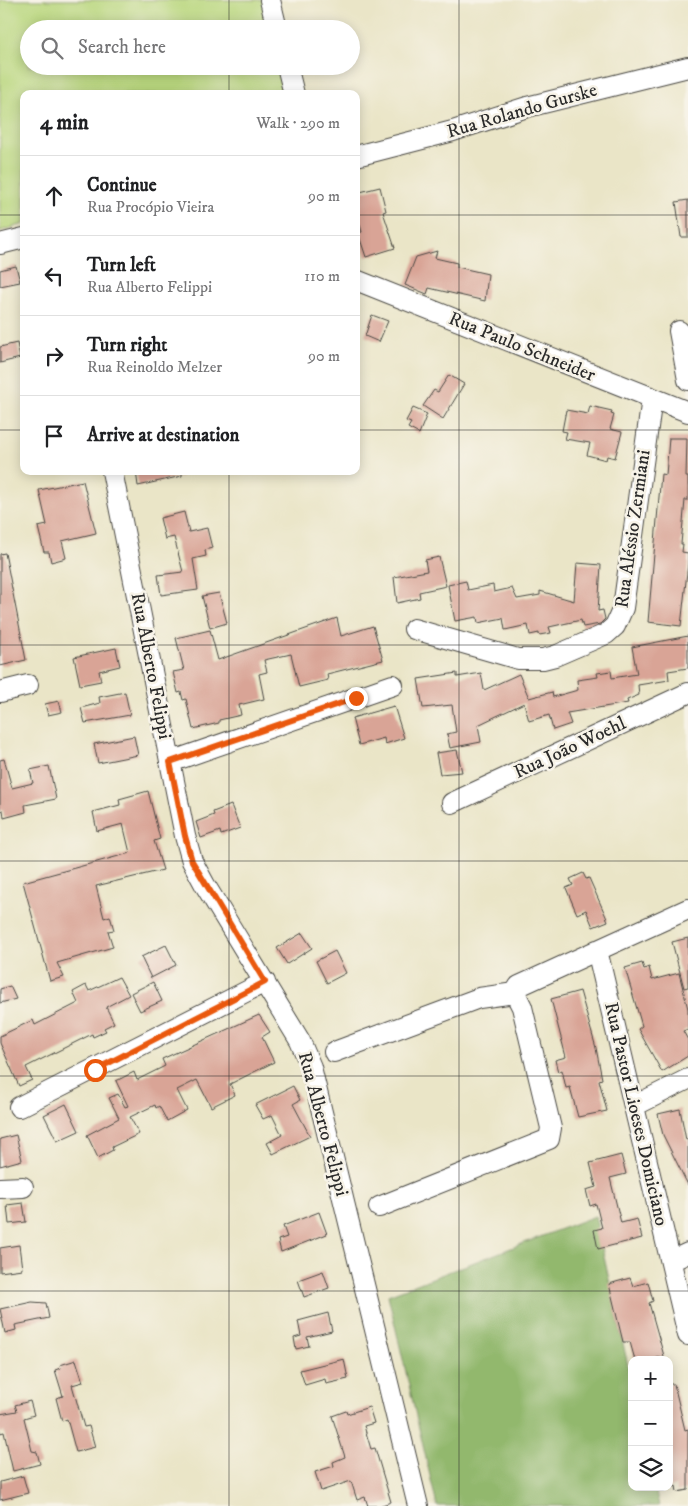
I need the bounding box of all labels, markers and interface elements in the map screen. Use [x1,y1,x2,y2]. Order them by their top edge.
search box [20,20,360,75]
icon: search [38,34,66,62]
text: Search here [78,36,166,59]
street label: Rua Rolando Gurske [444,79,600,143]
text: 4 min [40,110,89,136]
text: Walk · 290 m [256,113,340,133]
text: Continue [87,174,157,197]
icon: ahead [40,182,68,210]
text: 90 m [308,186,340,206]
text: Rua Procópio Vieira [87,197,214,217]
text: Turn left [87,254,156,277]
icon: left [40,262,68,290]
text: 110 m [304,266,340,286]
text: Rua Alberto Felippi [87,277,212,297]
street label: Rua Paulo Schneider [445,307,599,387]
text: Turn right [87,334,167,357]
icon: right [40,342,68,370]
text: 90 m [308,346,340,366]
text: Rua Reinoldo Melzer [87,357,222,377]
icon: arrive [40,422,68,450]
text: Arrive at destination [87,424,239,447]
street label: Rua Aléssio Zermiani [610,448,656,610]
street label: Rua Alberto Felippi [126,591,176,741]
route end [345,687,368,710]
street label: Rua João Woehl [510,712,630,784]
street label: Rua Pastor Lioeses Domiciano [599,1000,673,1228]
street label: Rua Alberto Felippi [293,1049,353,1199]
route start [84,1059,107,1082]
map controls [628,1356,673,1491]
button: + [628,1356,673,1401]
button: − [628,1401,673,1446]
button: layers [628,1446,673,1491]

